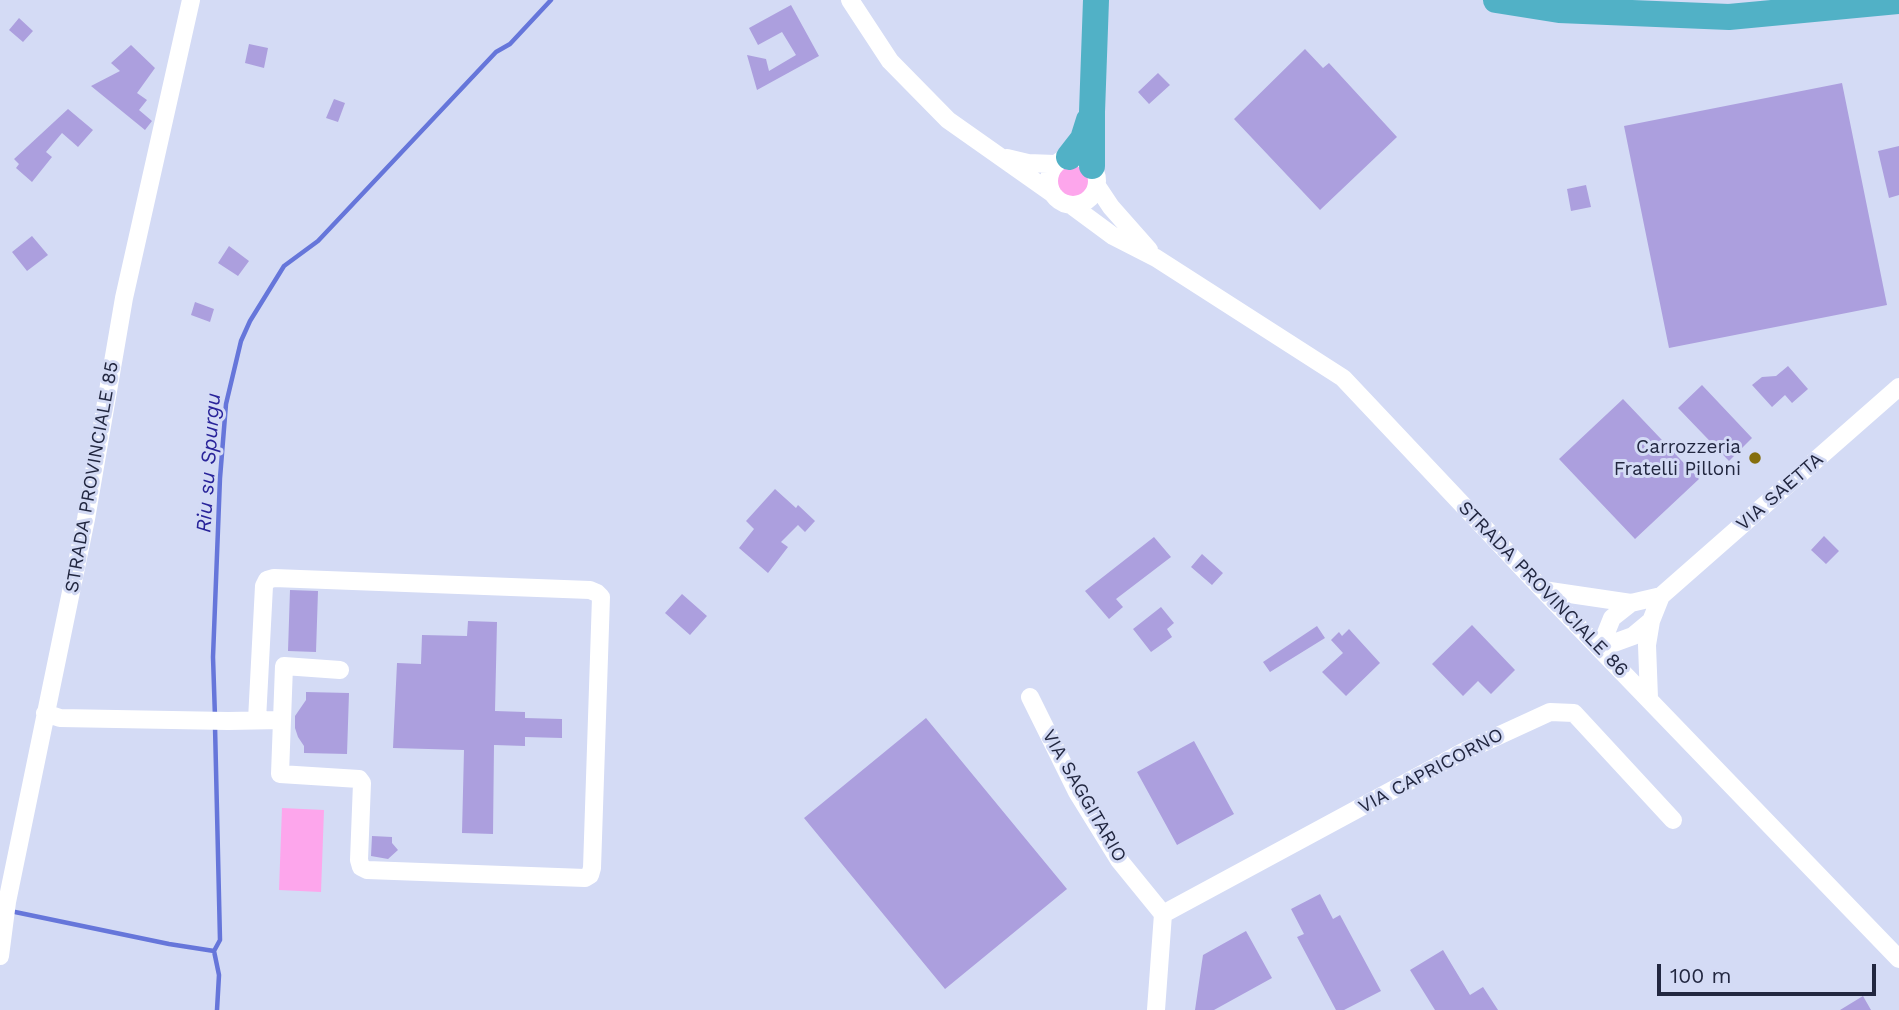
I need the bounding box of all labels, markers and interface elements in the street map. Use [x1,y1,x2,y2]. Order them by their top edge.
street label: STRADA PROVINCIALE 85 [60,360,124,594]
water label: Riu su Spurgu [192,392,226,534]
place label: Carrozzeria Fratelli Pilloni [1614,436,1741,480]
street label: VIA SAETTA [1732,448,1828,536]
marker: Carrozzeria Fratelli Pilloni [1747,450,1763,466]
street label: STRADA PROVINCIALE 86 [1453,497,1633,681]
street label: VIA CAPRICORNO [1355,723,1507,819]
street label: VIA SAGGITARIO [1037,726,1131,866]
scale bar [1661,950,1880,994]
text: 100 m [1670,963,1732,988]

